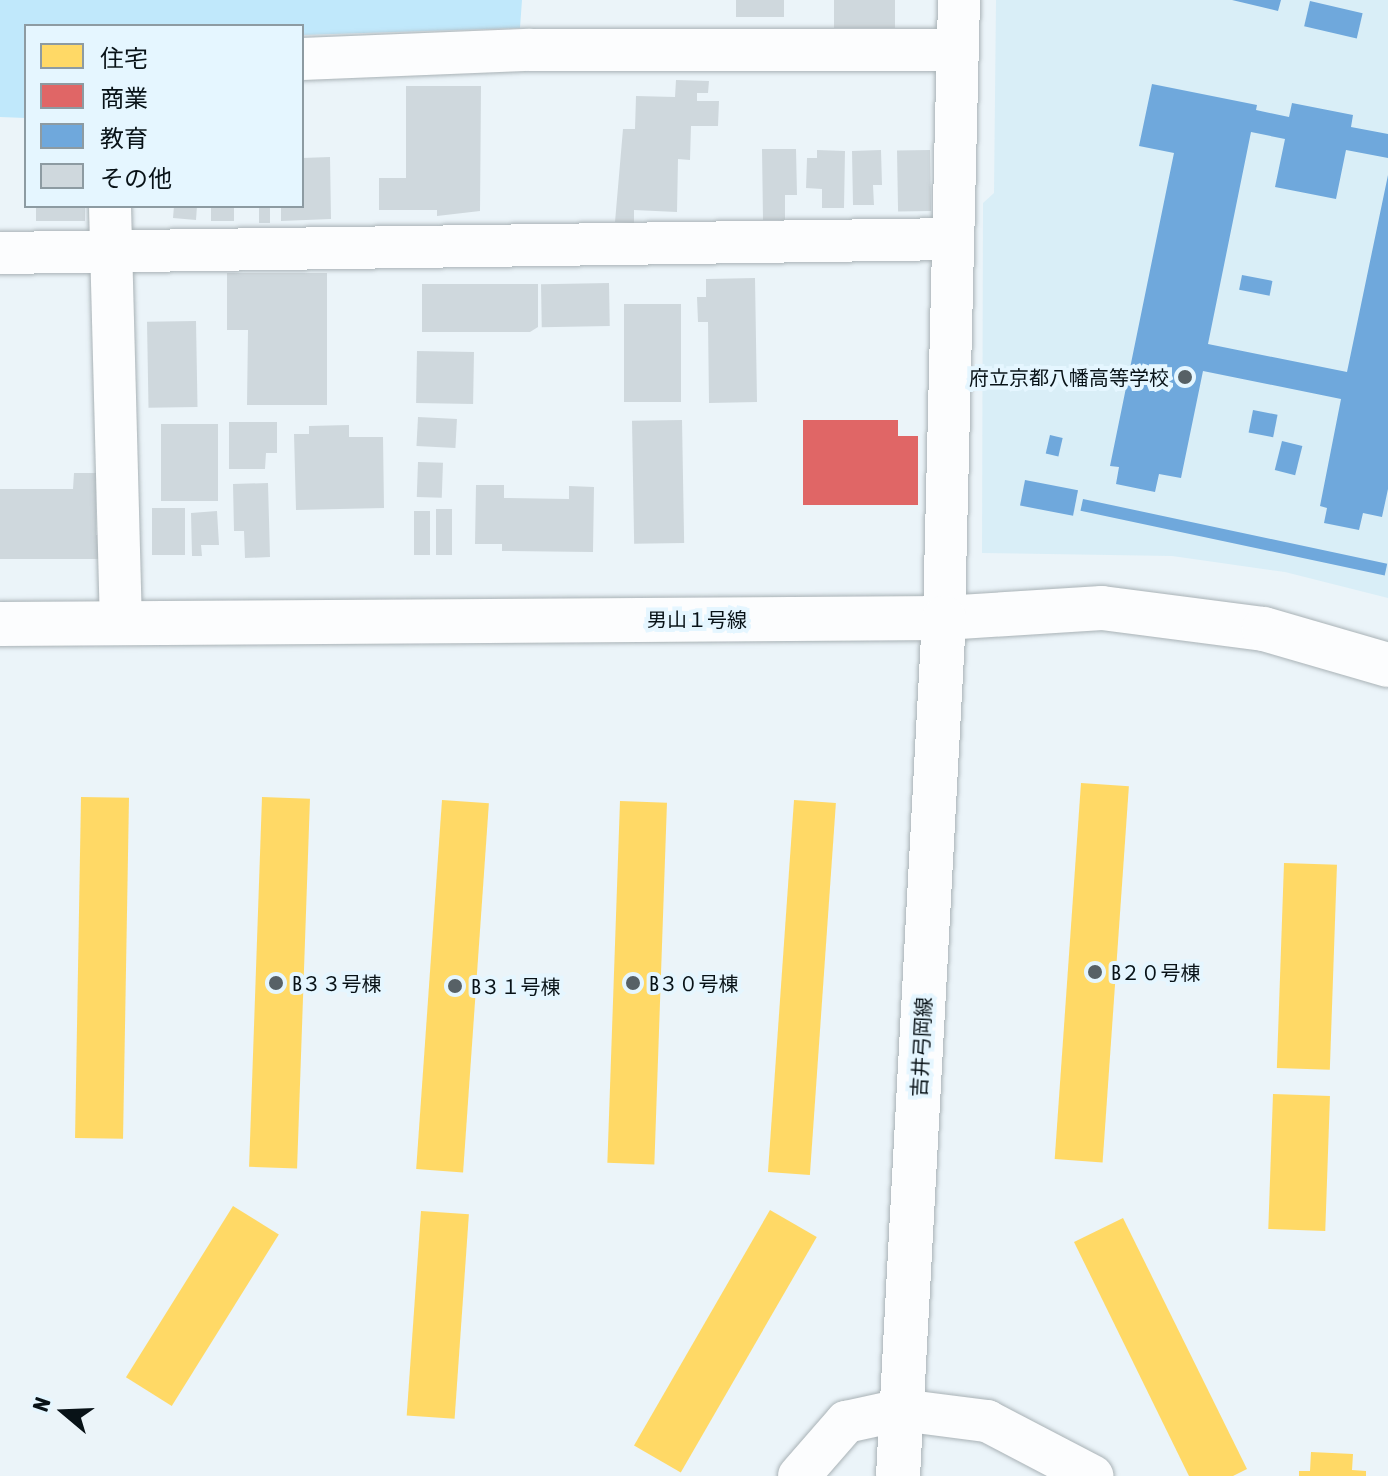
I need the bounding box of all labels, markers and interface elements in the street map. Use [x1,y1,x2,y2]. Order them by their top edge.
legend [24,24,304,208]
text: 住宅 [100,45,148,72]
text: 商業 [100,85,148,112]
text: 教育 [100,125,148,152]
text: その他 [100,165,172,192]
place label: 府立京都八幡高等学校 [969,365,1169,389]
marker: 府立京都八幡高等学校 [1176,368,1194,386]
street label: 男山１号線 [647,607,747,631]
place label: B２０号棟 [1111,960,1200,984]
marker: B２０号棟 [1086,963,1104,981]
place label: B３３号棟 [292,971,381,995]
place label: B３０号棟 [649,971,738,995]
marker: B３３号棟 [267,974,285,992]
place label: B３１号棟 [471,974,560,998]
marker: B３０号棟 [624,974,642,992]
marker: B３１号棟 [446,977,464,995]
street label: 吉井弓岡線 [906,996,936,1098]
north arrow [24,1372,104,1452]
text: N [27,1394,56,1415]

